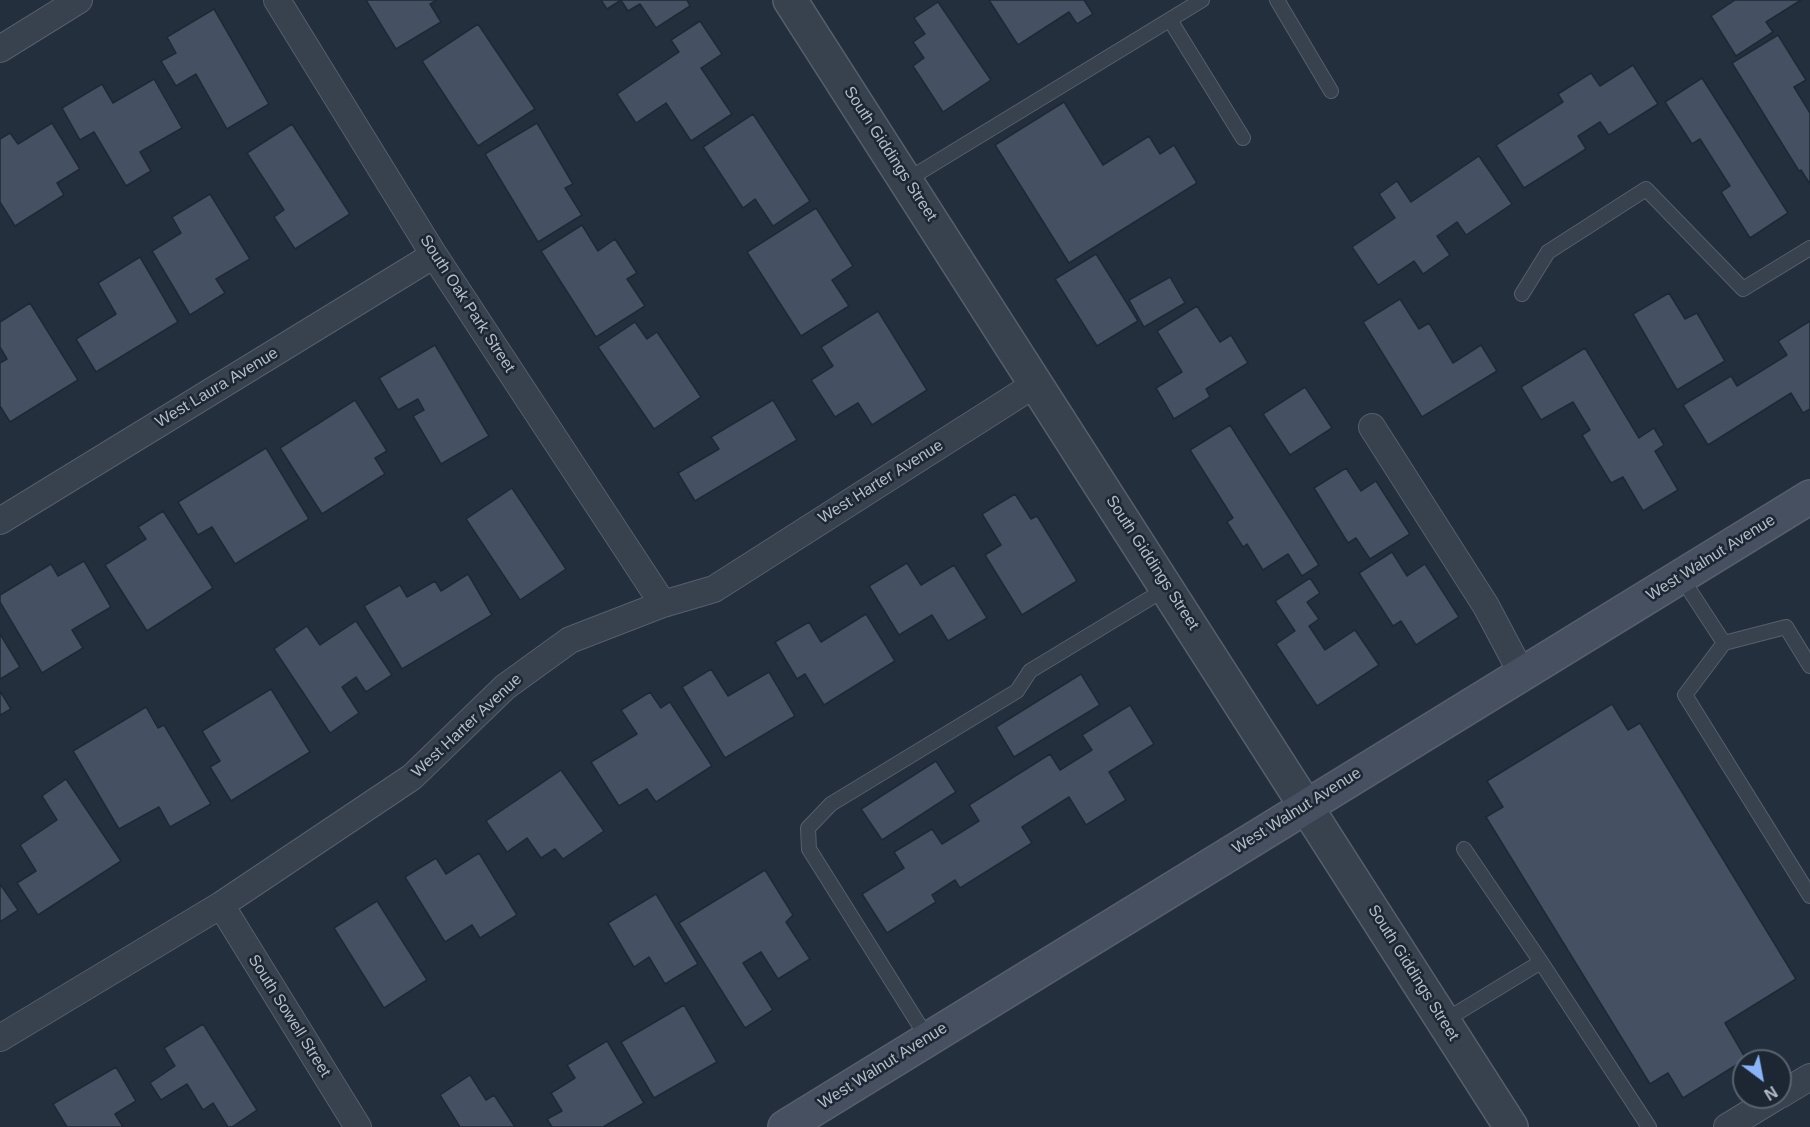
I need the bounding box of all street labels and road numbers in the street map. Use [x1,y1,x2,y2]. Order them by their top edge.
street label: South Giddings Street [839,83,941,225]
street label: South Oak Park Street [415,232,519,376]
street label: West Laura Avenue [152,344,282,432]
street label: West Harter Avenue [815,436,947,528]
street label: South Giddings Street [1101,492,1203,634]
street label: West Walnut Avenue [1643,511,1779,605]
street label: West Harter Avenue [408,670,526,782]
street label: West Walnut Avenue [1229,764,1365,858]
street label: South Giddings Street [1363,902,1463,1044]
street label: South Sowell Street [244,951,334,1081]
street label: West Walnut Avenue [815,1019,951,1113]

